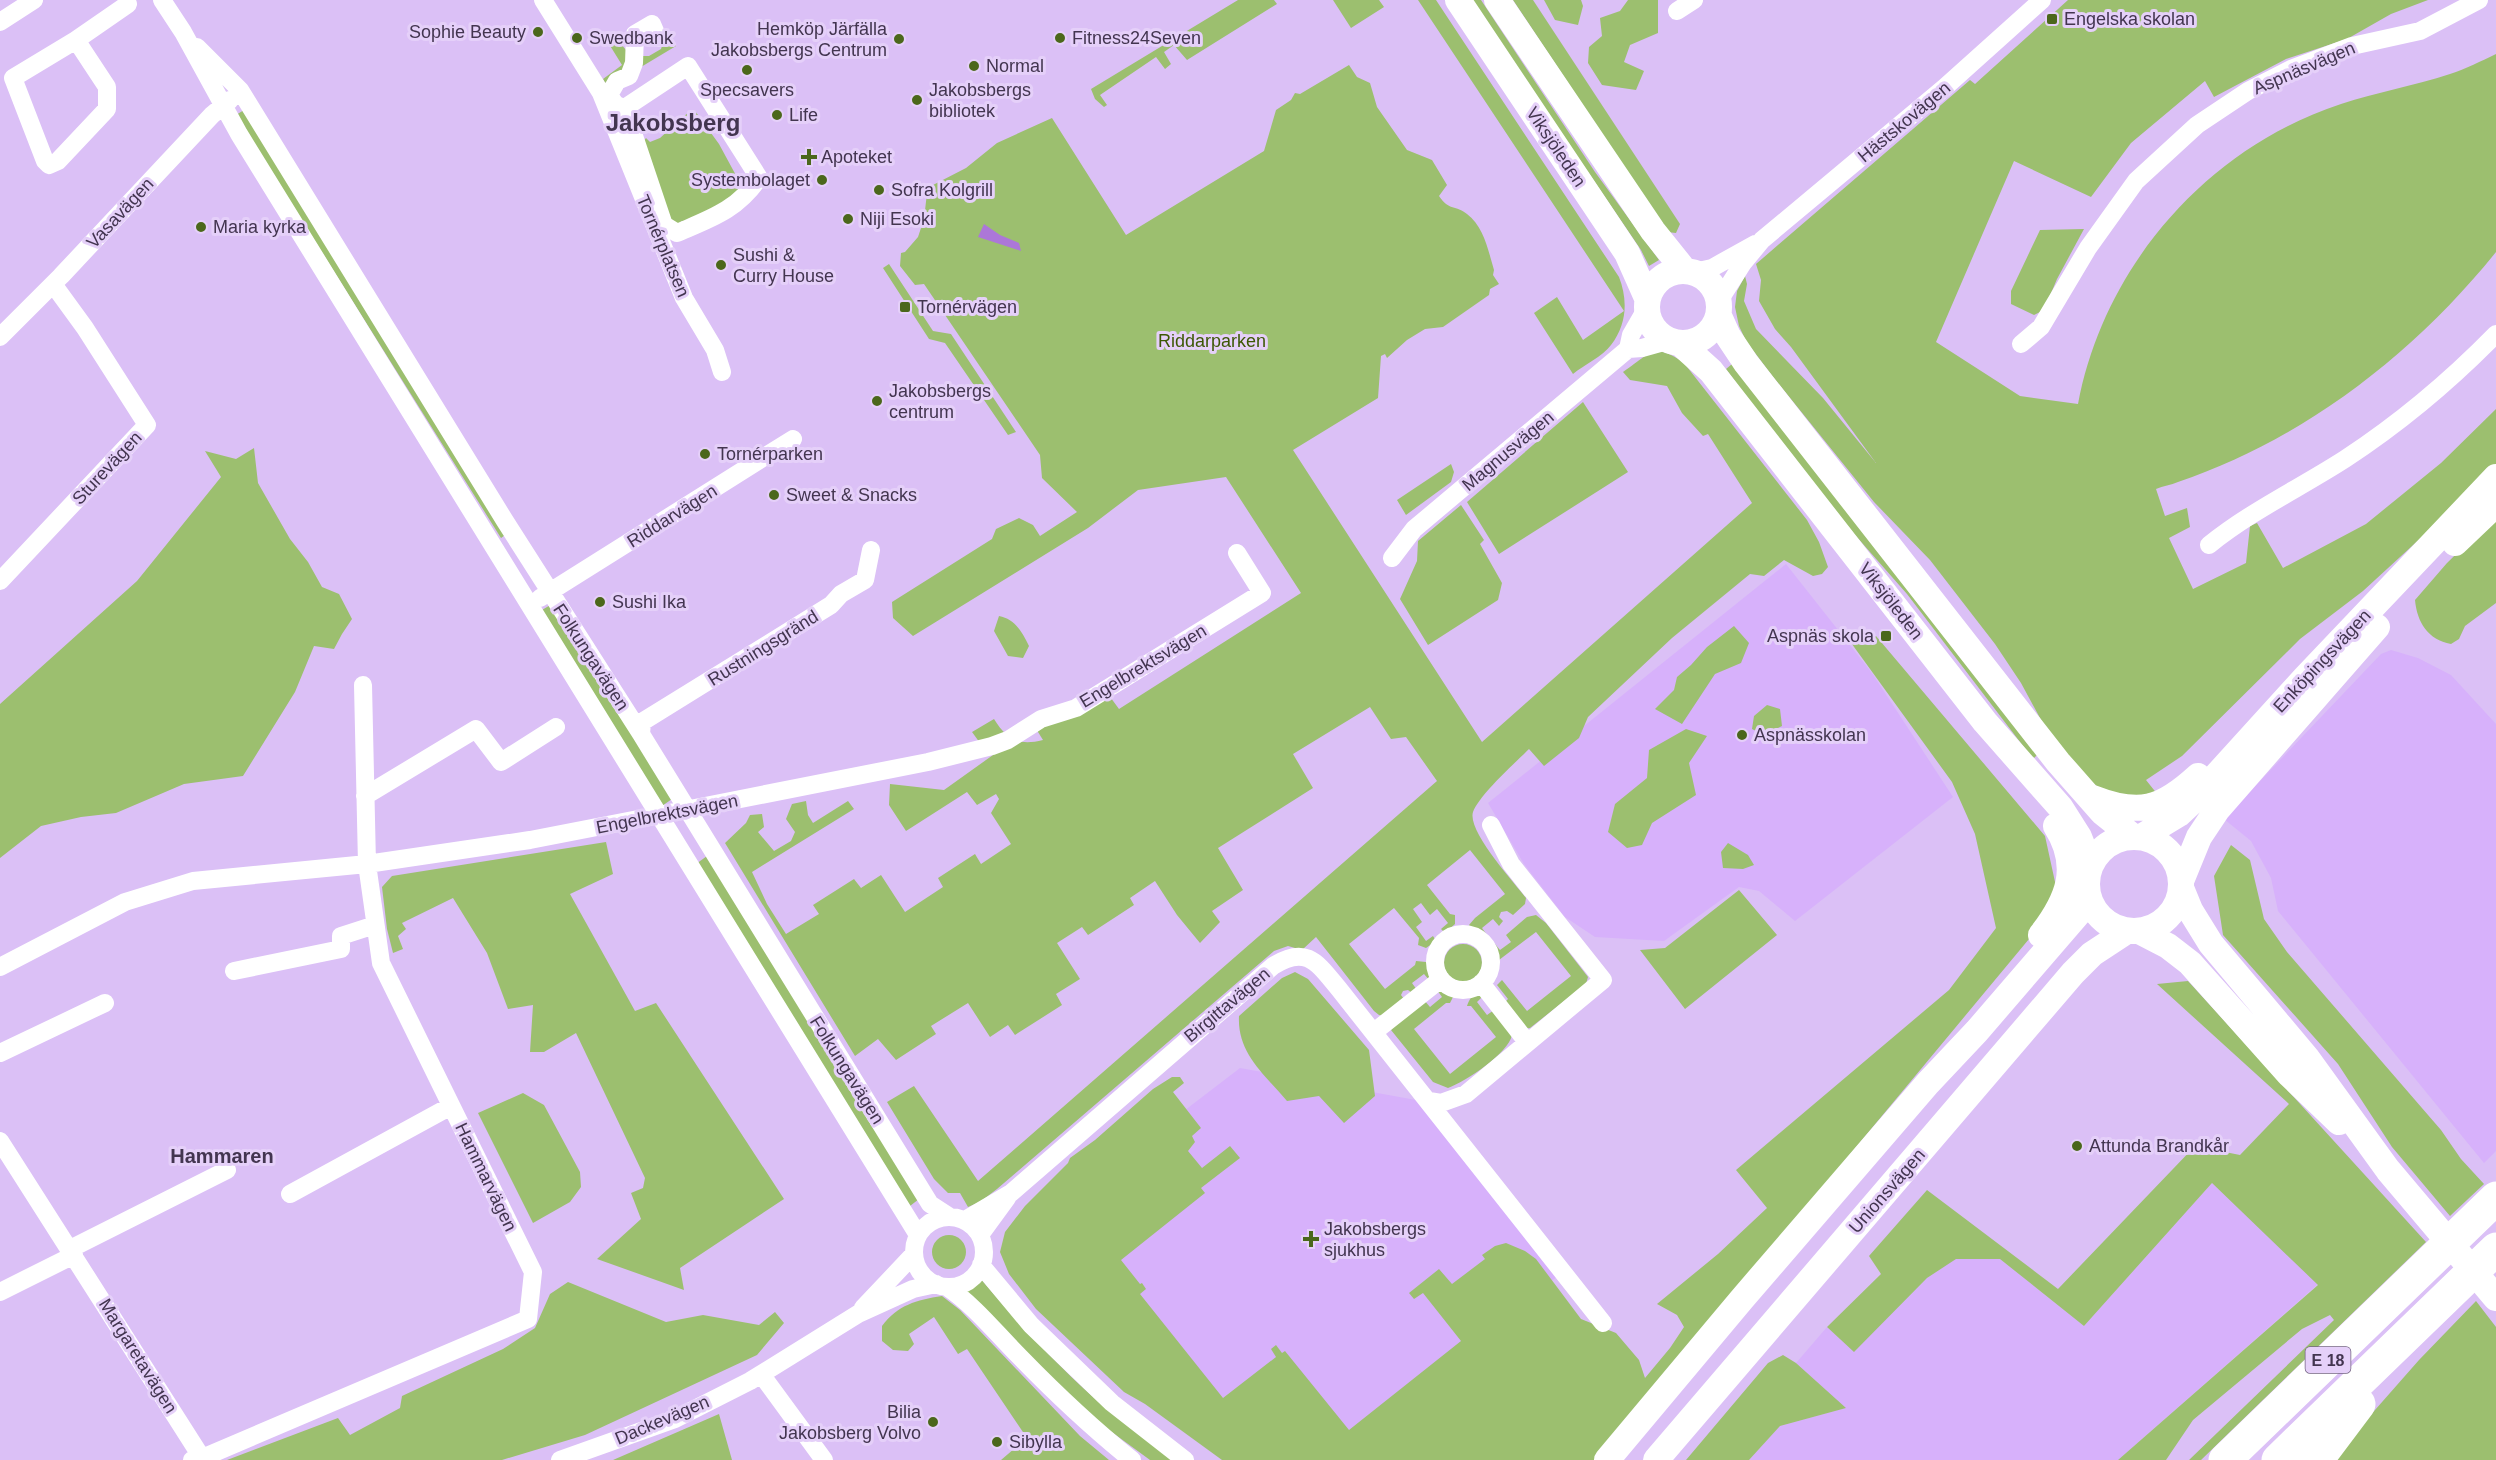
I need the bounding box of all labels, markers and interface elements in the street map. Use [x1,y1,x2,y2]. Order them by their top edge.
place label: Engelska skolan [2064,9,2195,29]
marker: Engelska skolan [2045,12,2059,26]
place label: Hemköp Järfälla Jakobsbergs Centrum [711,19,888,60]
place label: Sophie Beauty [409,22,526,42]
marker: Sophie Beauty [531,25,545,39]
place label: Swedbank [589,28,674,48]
place label: Fitness24Seven [1072,28,1201,48]
marker: Swedbank [570,31,584,45]
marker: Fitness24Seven [1053,31,1067,45]
marker: Hemköp Järfälla Jakobsbergs Centrum [892,32,906,46]
street label: Aspnäsvägen [2250,37,2358,99]
place label: Normal [986,56,1044,76]
marker: Normal [967,59,981,73]
marker: Specsavers [740,63,754,77]
street label: Hästskovägen [1854,78,1954,166]
place label: Specsavers [700,80,794,100]
place label: Jakobsbergs bibliotek [929,80,1031,121]
marker: Jakobsbergs bibliotek [910,93,924,107]
street label: Viksjöleden [1522,103,1590,191]
place label: Life [789,105,818,125]
marker: Life [770,108,784,122]
district label: Jakobsberg [606,109,740,136]
place label: Apoteket [821,147,892,167]
marker: Apoteket [802,150,816,164]
place label: Systembolaget [691,170,810,190]
marker: Systembolaget [815,173,829,187]
street label: Vasavägen [82,174,158,252]
place label: Sofra Kolgrill [891,180,993,200]
marker: Sofra Kolgrill [872,183,886,197]
street label: Tornérplatsen [632,192,694,300]
place label: Niji Esoki [860,209,934,229]
marker: Niji Esoki [841,212,855,226]
place label: Maria kyrka [213,217,307,237]
marker: Maria kyrka [194,220,208,234]
place label: Sushi & Curry House [733,245,834,286]
marker: Sushi & Curry House [714,258,728,272]
place label: Tornérvägen [917,297,1017,317]
marker: Tornérvägen [898,300,912,314]
park label: Riddarparken [1158,331,1266,351]
place label: Jakobsbergs centrum [889,381,991,422]
marker: Jakobsbergs centrum [870,394,884,408]
street label: Magnusvägen [1458,407,1558,495]
street label: Sturevägen [68,428,146,508]
place label: Tornérparken [717,444,823,464]
marker: Tornérparken [698,447,712,461]
street label: Riddarvägen [623,480,721,552]
place label: Sweet & Snacks [786,485,917,505]
marker: Sweet & Snacks [767,488,781,502]
street label: Viksjöleden [1855,559,1927,643]
place label: Sushi Ika [612,592,687,612]
marker: Sushi Ika [593,595,607,609]
street label: Folkungavägen [549,600,633,714]
street label: Rustningsgränd [704,606,822,690]
street label: Enköpingsvägen [2269,606,2375,716]
street label: Engelbrektsvägen [1076,620,1210,712]
place label: Aspnäs skola [1767,626,1875,646]
marker: Aspnäs skola [1879,629,1893,643]
place label: Aspnässkolan [1754,725,1866,745]
marker: Aspnässkolan [1735,728,1749,742]
street label: Engelbrektsvägen [594,790,740,838]
street label: Birgittavägen [1180,964,1274,1046]
street label: Folkungavägen [806,1013,888,1127]
street label: Hammarvägen [451,1120,521,1234]
place label: Attunda Brandkår [2089,1136,2229,1156]
marker: Attunda Brandkår [2070,1139,2084,1153]
district label: Hammaren [170,1145,274,1167]
street label: Unionsvägen [1845,1145,1929,1237]
place label: Jakobsbergs sjukhus [1324,1219,1426,1260]
marker: Jakobsbergs sjukhus [1302,1230,1320,1248]
street label: Margaretavägen [95,1295,181,1417]
road number: E 18 [2306,1347,2350,1373]
street label: Dackevägen [612,1391,712,1449]
place label: Bilia Jakobsberg Volvo [779,1402,922,1443]
marker: Bilia Jakobsberg Volvo [926,1415,940,1429]
place label: Sibylla [1009,1432,1063,1452]
marker: Sibylla [990,1435,1004,1449]

